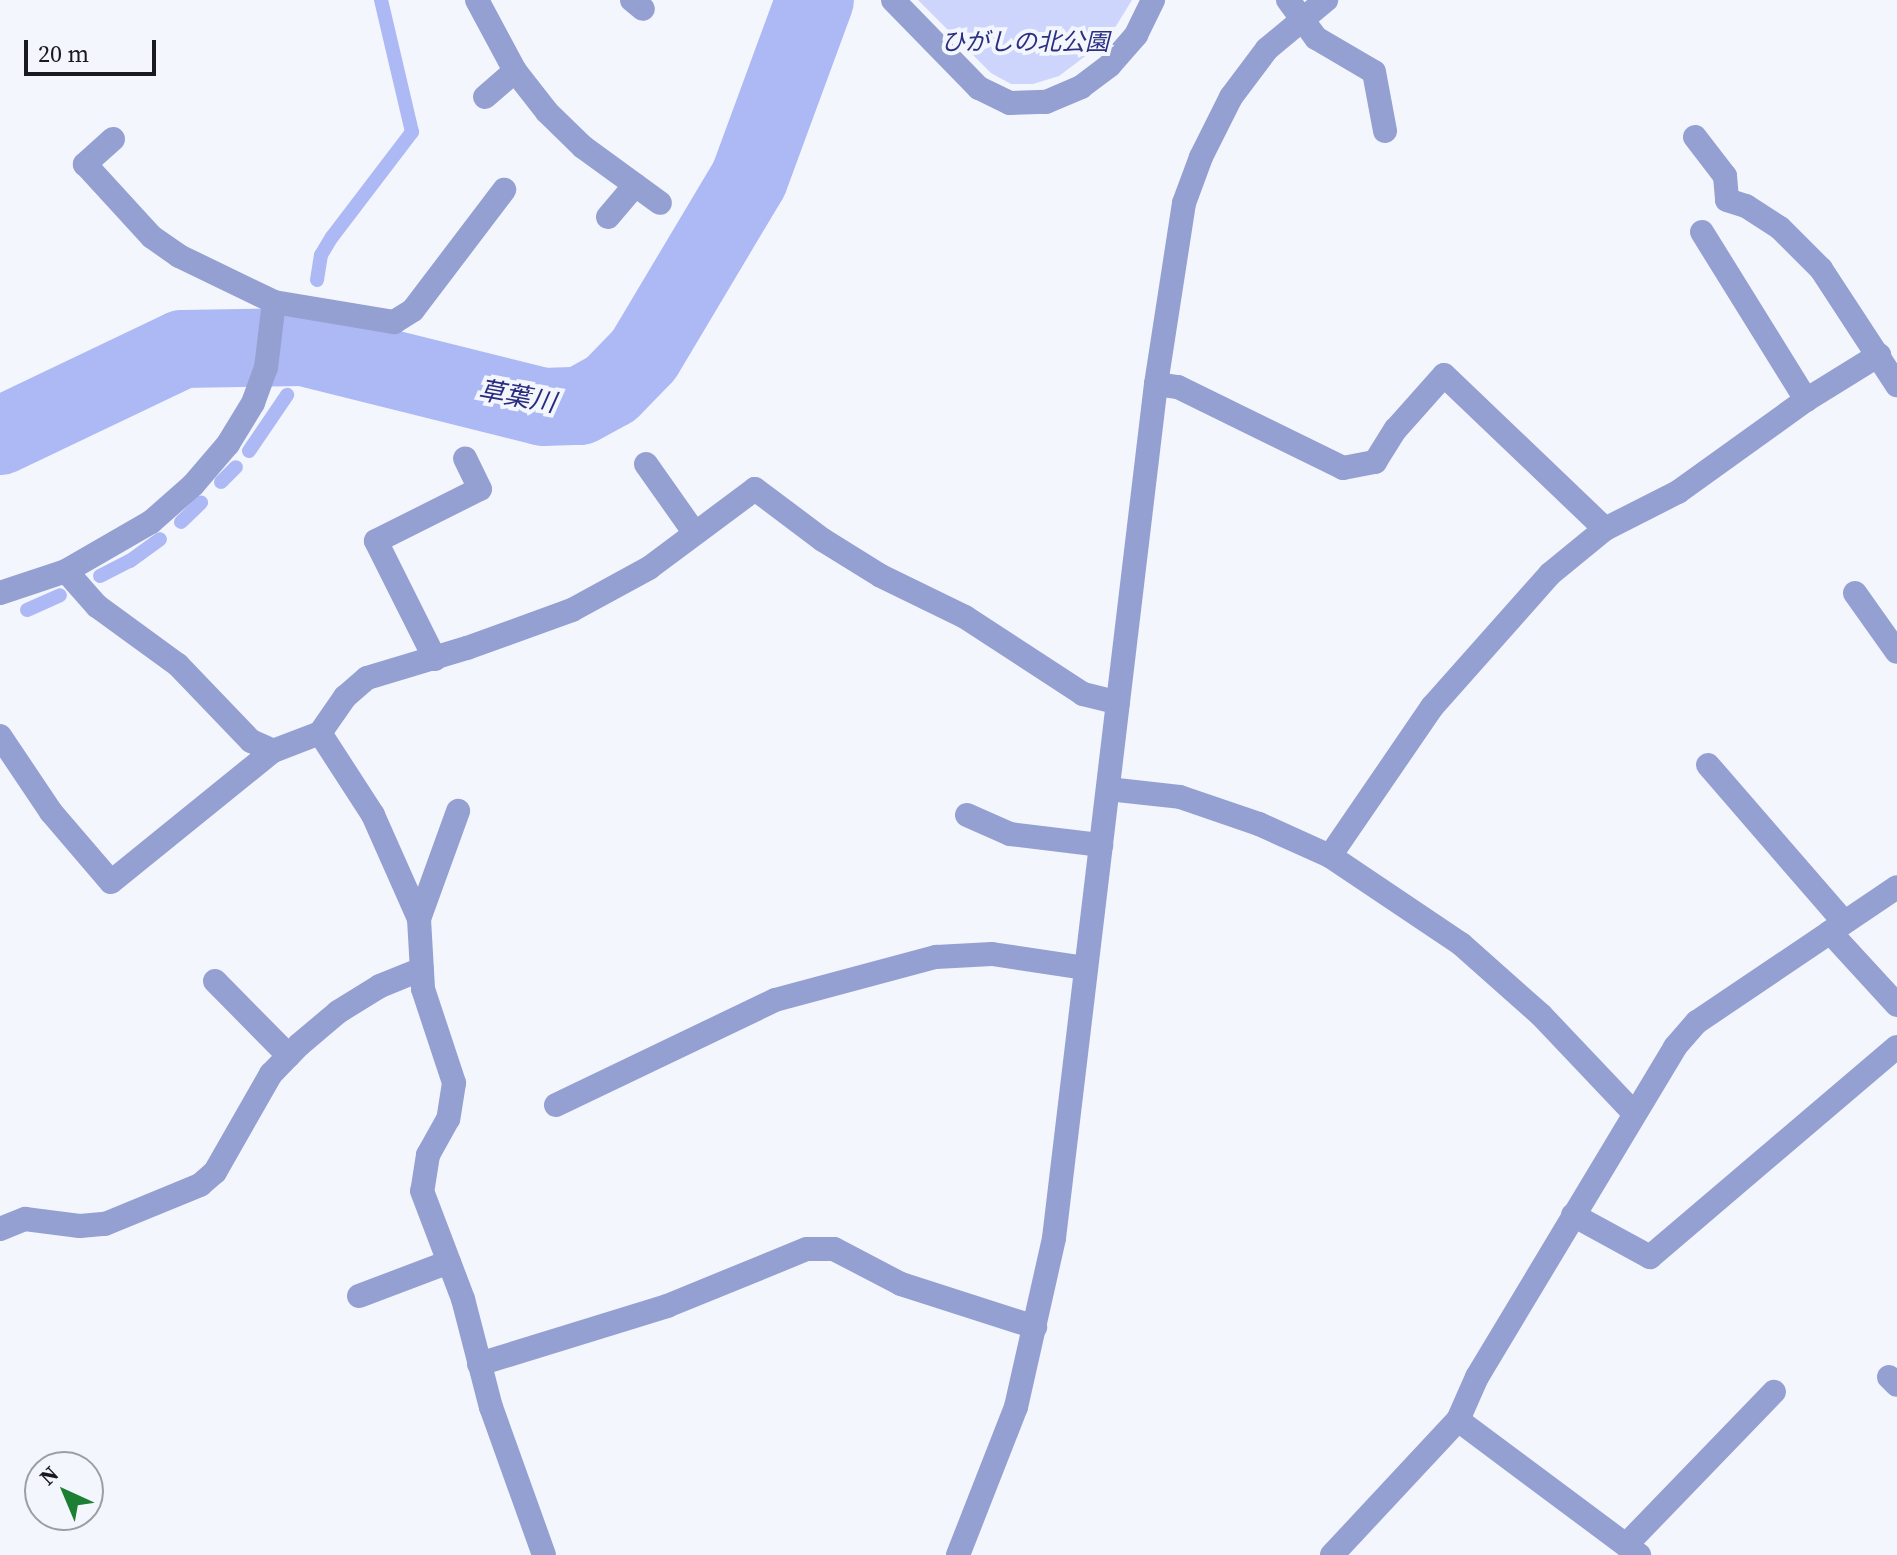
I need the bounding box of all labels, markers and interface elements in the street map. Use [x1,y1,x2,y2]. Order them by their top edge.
scale bar [28,24,160,74]
park label: ひがしの北公園 [941,28,1109,56]
text: 20 m [38,37,89,70]
water label: 草葉川 [476,375,558,419]
north arrow [24,1451,104,1531]
text: N [33,1459,65,1492]

